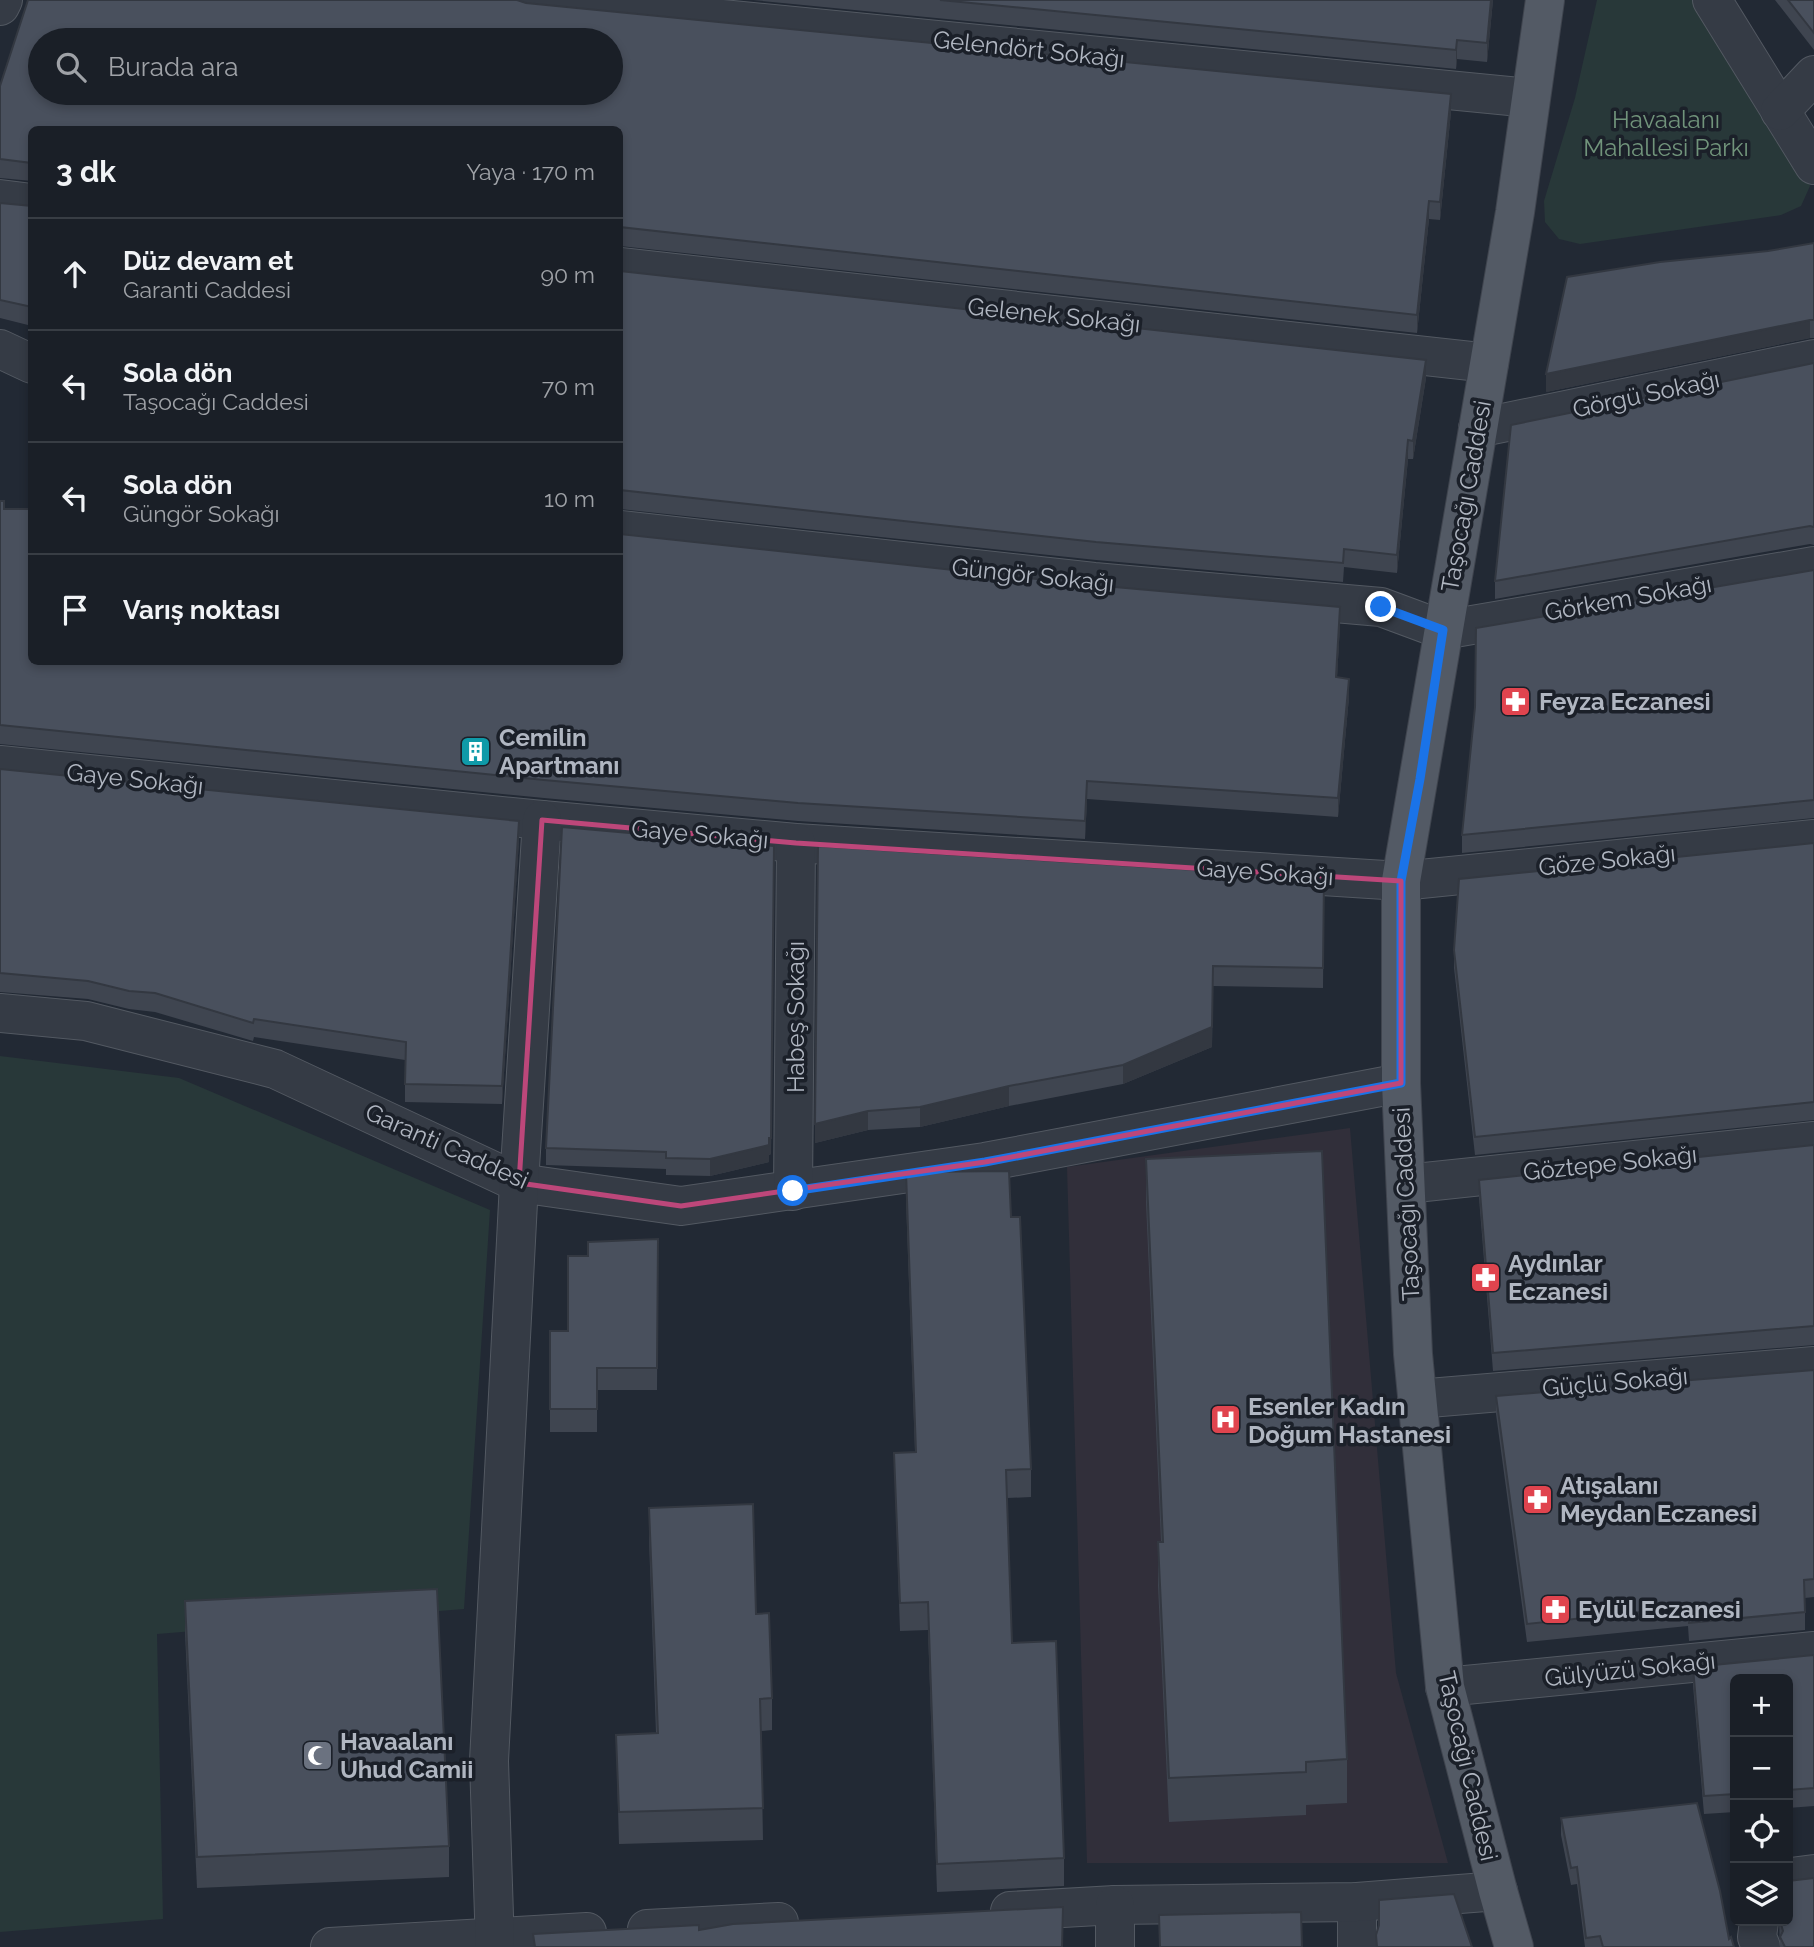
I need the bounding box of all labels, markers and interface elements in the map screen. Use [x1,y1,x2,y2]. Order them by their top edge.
street label: Gelendört Sokağı [932,25,1126,73]
search box [28,28,623,105]
icon: search [52,48,90,86]
text: Burada ara [108,52,238,82]
park label: Havaalanı Mahallesi Parkı [1583,105,1749,162]
text: 3 dk [56,154,116,189]
text: Yaya · 170 m [466,158,595,185]
text: Düz devam et [123,246,293,276]
icon: ahead [56,255,94,293]
text: 90 m [540,261,595,288]
text: Garanti Caddesi [123,276,291,303]
street label: Gelenek Sokağı [966,292,1142,338]
text: Sola dön [123,358,232,388]
street label: Görgü Sokağı [1570,364,1722,424]
icon: left [56,367,94,405]
text: 70 m [542,373,595,400]
text: Taşocağı Caddesi [123,388,309,415]
street label: Taşocağı Caddesi [1435,398,1497,594]
text: Sola dön [123,470,232,500]
icon: left [56,479,94,517]
text: 10 m [544,485,595,512]
text: Güngör Sokağı [123,500,279,527]
street label: Güngör Sokağı [950,552,1116,598]
street label: Görkem Sokağı [1542,569,1714,627]
icon: arrive [56,591,94,629]
route end [1365,591,1396,622]
text: Varış noktası [123,595,280,625]
pharmacy icon: Feyza Eczanesi [1499,684,1533,718]
place label: Feyza Eczanesi [1539,687,1711,716]
place label: Cemilin Apartmanı [499,723,619,780]
building icon: Cemilin Apartmanı [459,734,493,768]
street label: Gaye Sokağı [65,757,205,801]
street label: Gaye Sokağı [630,814,770,854]
street label: Göze Sokağı [1537,838,1677,882]
street label: Gaye Sokağı [1195,853,1335,891]
street label: Habeş Sokağı [781,941,810,1093]
street label: Garanti Caddesi [361,1097,533,1195]
street label: Taşocağı Caddesi [1386,1106,1426,1302]
street label: Göztepe Sokağı [1522,1139,1698,1187]
route start [777,1175,808,1206]
place label: Aydınlar Eczanesi [1508,1249,1608,1306]
pharmacy icon: Aydınlar Eczanesi [1468,1260,1502,1294]
street label: Güçlü Sokağı [1541,1361,1689,1403]
place label: Esenler Kadın Doğum Hastanesi [1248,1392,1451,1449]
hospital icon: Esenler Kadın Doğum Hastanesi [1208,1403,1242,1437]
place label: Atışalanı Meydan Eczanesi [1560,1471,1757,1528]
pharmacy icon: Atışalanı Meydan Eczanesi [1520,1482,1554,1516]
pharmacy icon: Eylül Eczanesi [1538,1592,1572,1626]
place label: Eylül Eczanesi [1578,1595,1741,1624]
street label: Gülyüzü Sokağı [1543,1646,1717,1692]
street label: Taşocağı Caddesi [1432,1668,1504,1864]
map controls [1730,1674,1793,1926]
button: + [1730,1674,1793,1737]
place label: Havaalanı Uhud Camii [340,1727,473,1784]
button: − [1730,1737,1793,1800]
mosque icon: Havaalanı Uhud Camii [300,1738,334,1772]
button: locate [1730,1800,1793,1863]
button: layers [1730,1863,1793,1926]

